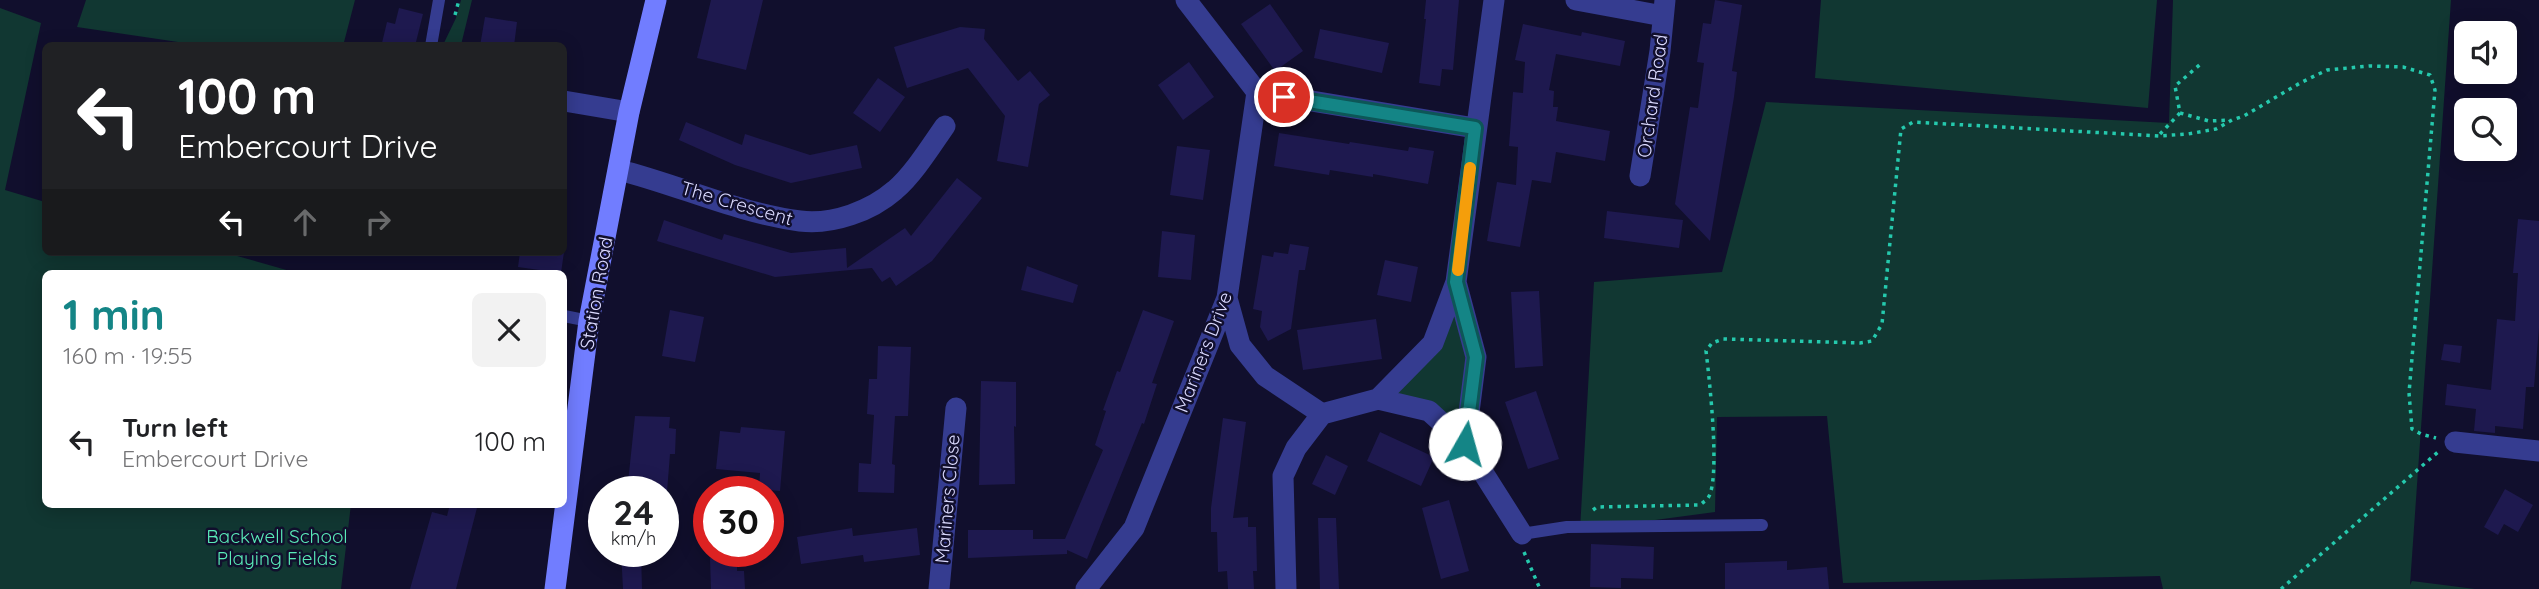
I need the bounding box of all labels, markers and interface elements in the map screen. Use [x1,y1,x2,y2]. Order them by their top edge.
map controls [2454,21,2517,161]
button: sound [2454,21,2517,84]
street label: Orchard Road [1631,33,1673,159]
text: 100 m [178,65,316,126]
pin [1254,67,1314,127]
icon: left [63,70,154,161]
icon: arrive [1265,78,1303,116]
button: search [2454,98,2517,161]
text: Embercourt Drive [178,126,438,166]
street label: The Crescent [678,176,796,230]
icon: left [213,203,251,241]
icon: ahead [286,203,324,241]
icon: right [359,203,397,241]
street label: Station Road [574,235,618,351]
text: 1 min [63,288,165,341]
street label: Mariners Drive [1169,288,1237,416]
button: close [472,293,546,367]
text: 160 m · 19:55 [63,341,193,370]
position arrow [1428,407,1502,481]
text: Turn left [122,411,229,444]
icon: left [63,423,101,461]
text: 100 m [475,425,546,458]
street label: Mariners Close [929,433,965,565]
text: Embercourt Drive [122,444,309,473]
speed limit sign: 30 [693,476,784,567]
text: 24 [613,490,654,534]
park label: Backwell School Playing Fields [206,524,348,570]
text: km/h [611,527,656,550]

